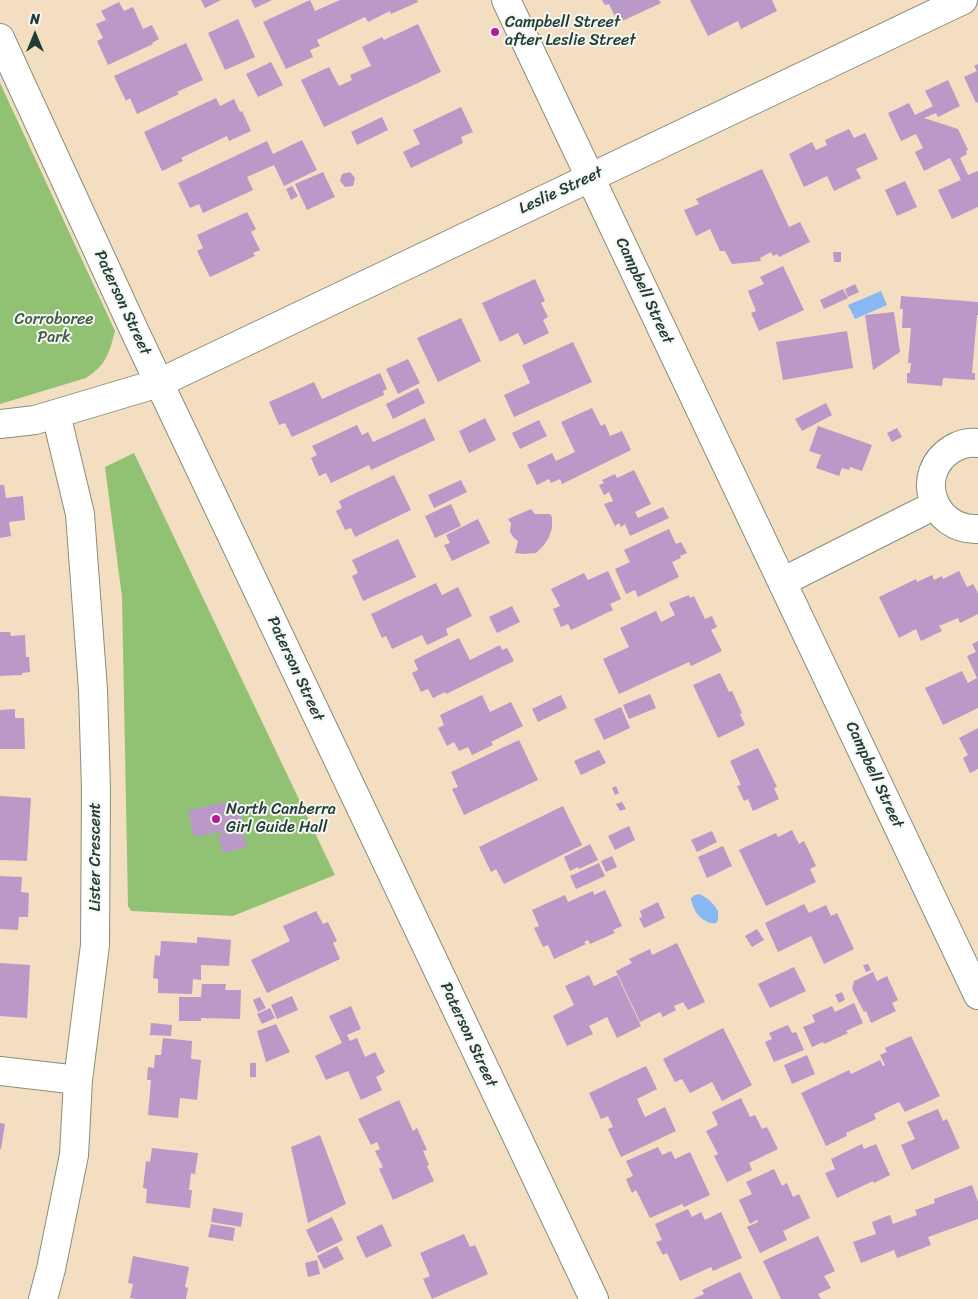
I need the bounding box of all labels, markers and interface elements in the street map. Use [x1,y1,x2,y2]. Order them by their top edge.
text: N [30,7,40,32]
north arrow [10,10,60,60]
place label: Campbell Street after Leslie Street [505,13,636,51]
marker: Campbell Street after Leslie Street [489,26,501,38]
street label: Leslie Street [516,163,606,219]
street label: Campbell Street [611,235,677,347]
street label: Paterson Street [89,248,155,358]
park label: Corroboree Park [15,310,93,348]
street label: Paterson Street [262,614,328,724]
street label: Campbell Street [841,719,907,831]
place label: North Canberra Girl Guide Hall [226,800,336,838]
street label: Lister Crescent [86,802,106,912]
marker: North Canberra Girl Guide Hall [210,813,222,825]
street label: Paterson Street [435,980,501,1090]

